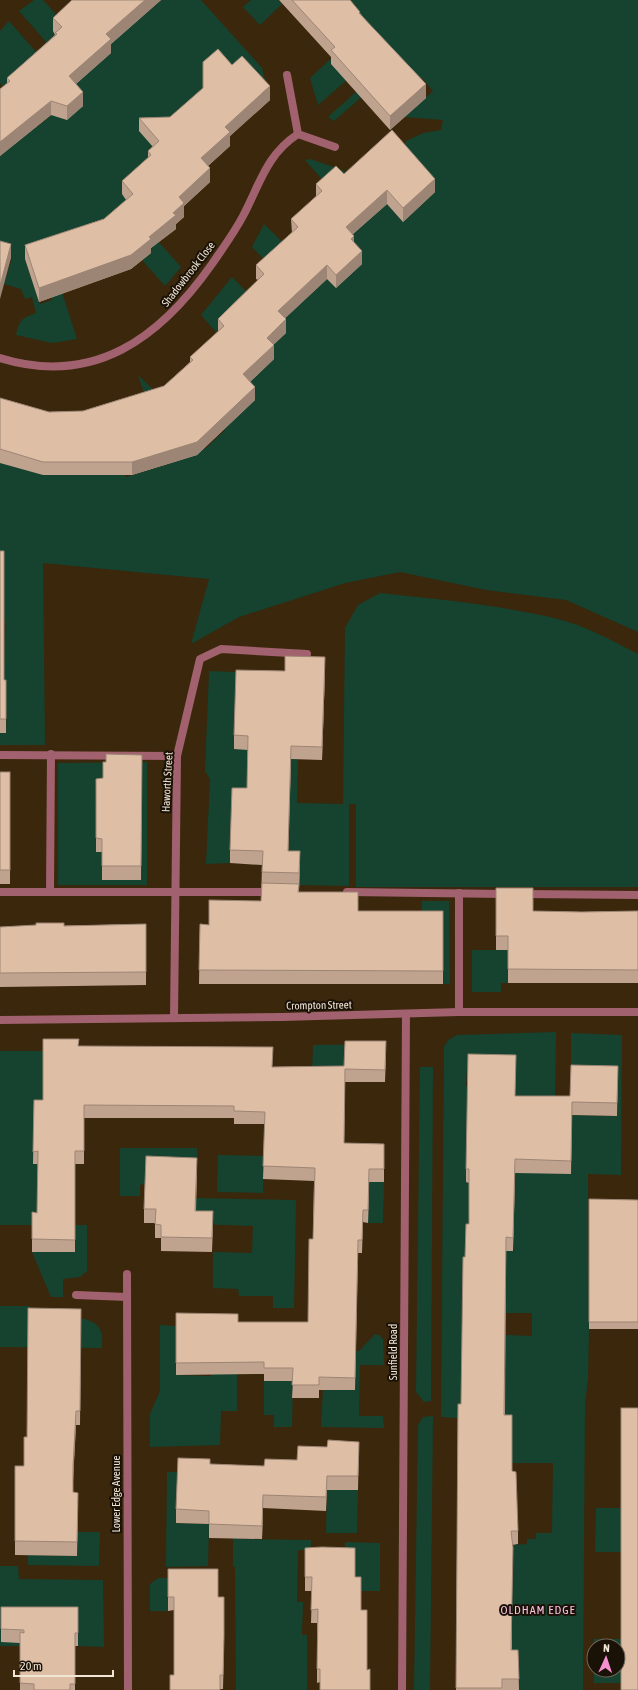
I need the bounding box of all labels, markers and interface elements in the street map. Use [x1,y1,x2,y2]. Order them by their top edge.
street label: Shadowbrook Close [159,239,217,309]
street label: Haworth Street [159,752,175,812]
street label: Crompton Street [286,998,352,1012]
street label: Sunfield Road [387,1324,399,1380]
street label: Lower Edge Avenue [110,1456,122,1532]
district label: OLDHAM EDGE [500,1603,576,1617]
north arrow [586,1638,626,1678]
text: N [603,1642,610,1654]
scale bar [14,1652,113,1678]
text: 20 m [20,1659,42,1673]

